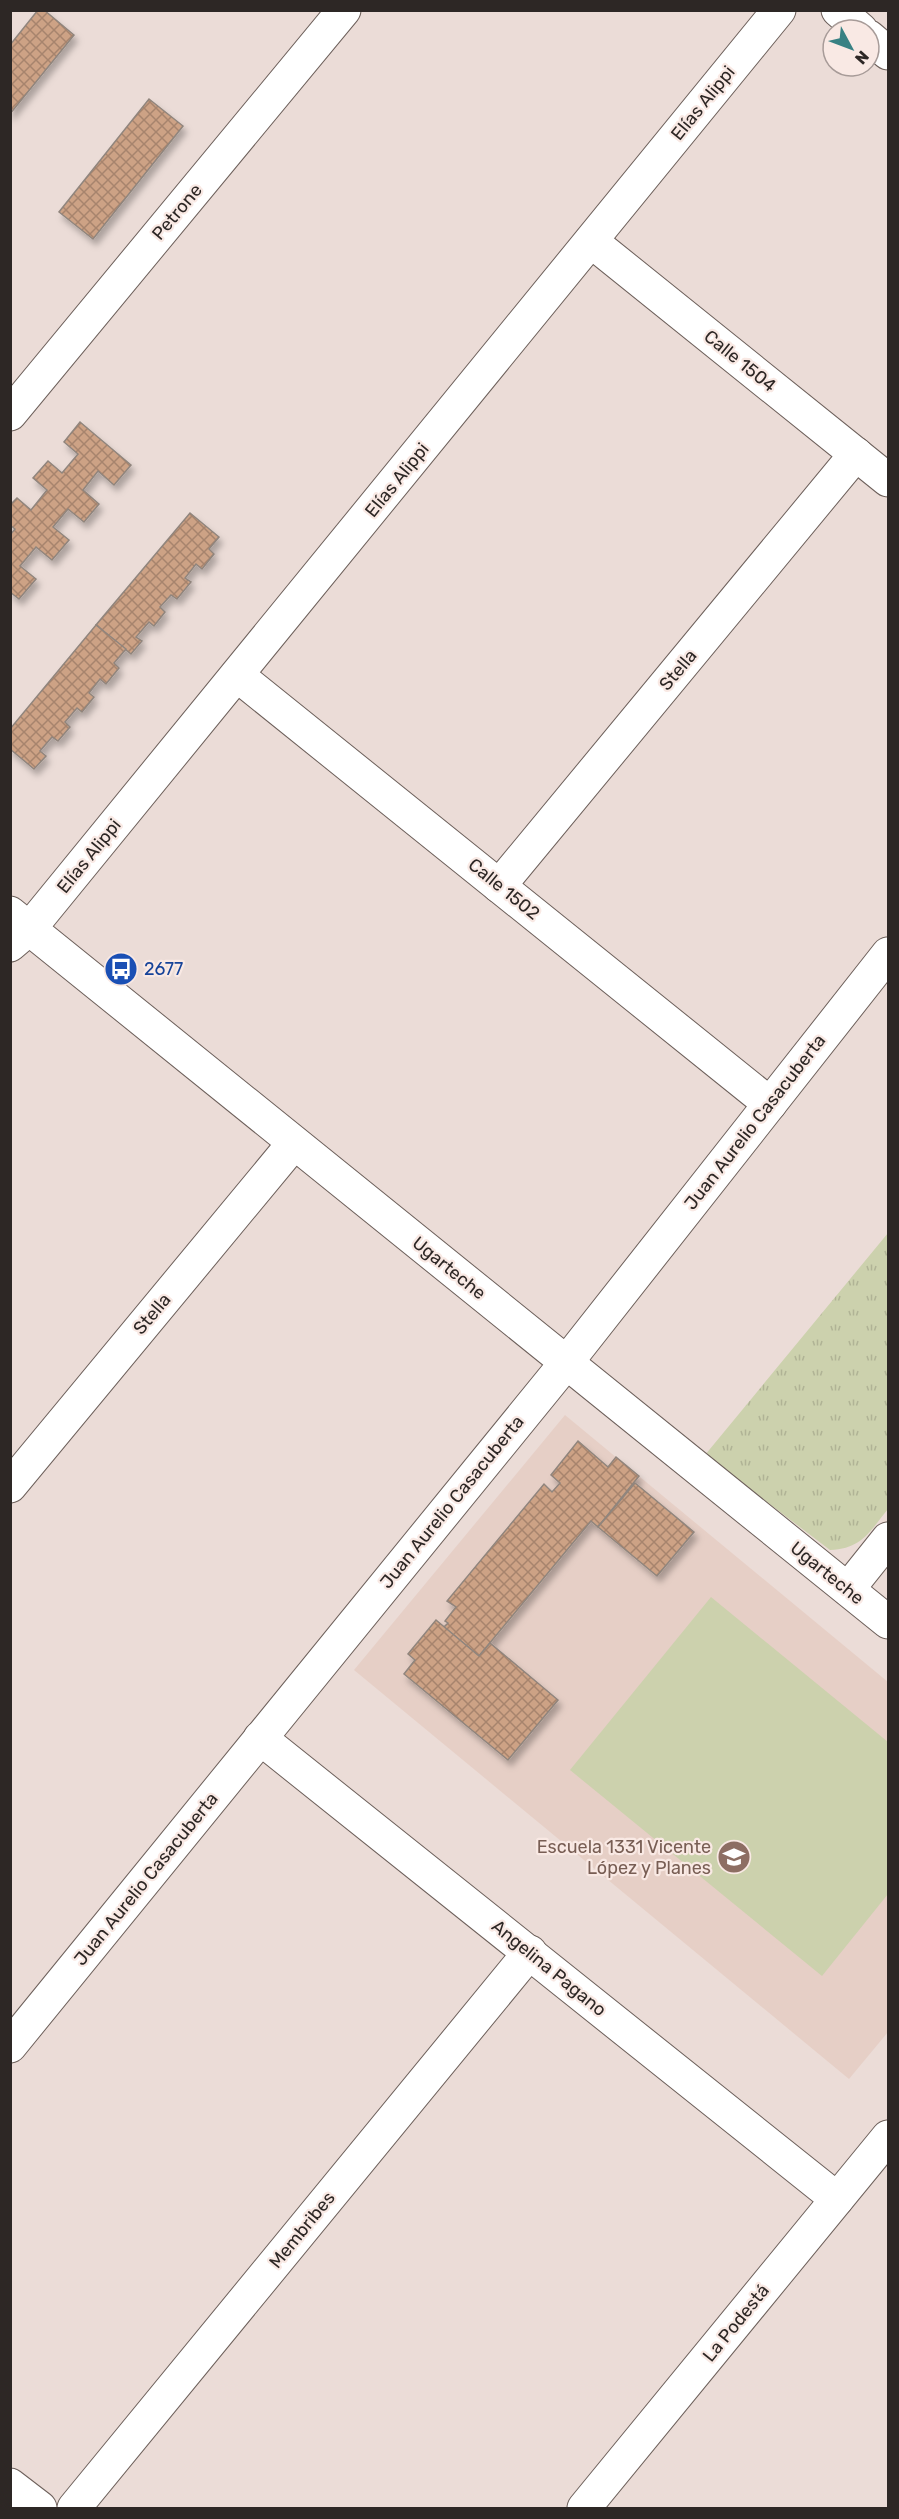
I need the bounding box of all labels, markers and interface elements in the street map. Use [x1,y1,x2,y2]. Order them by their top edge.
north arrow [821,18,881,78]
text: N [851,47,873,68]
street label: Elías Alippi [666,61,740,145]
street label: Petrone [147,179,207,245]
street label: Calle 1504 [700,325,780,397]
street label: Elías Alippi [360,438,434,522]
street label: Stella [654,645,702,695]
street label: Elías Alippi [52,814,126,898]
street label: Calle 1502 [464,854,544,924]
bus stop icon: 2677 [103,951,139,987]
place label: 2677 [144,958,183,980]
street label: Juan Aurelio Casacuberta [680,1030,830,1214]
street label: Ugarteche [408,1232,490,1304]
street label: Stella [128,1289,176,1339]
street label: Juan Aurelio Casacuberta [375,1411,529,1593]
street label: Ugarteche [786,1537,868,1609]
street label: Juan Aurelio Casacuberta [69,1788,223,1970]
place label: Escuela 1331 Vicente López y Planes [537,1836,711,1879]
school or university icon: Escuela 1331 Vicente López y Planes [716,1839,752,1875]
street label: Angelina Pagano [487,1915,611,2021]
street label: Membribes [264,2187,340,2273]
street label: La Podestá [698,2280,774,2366]

